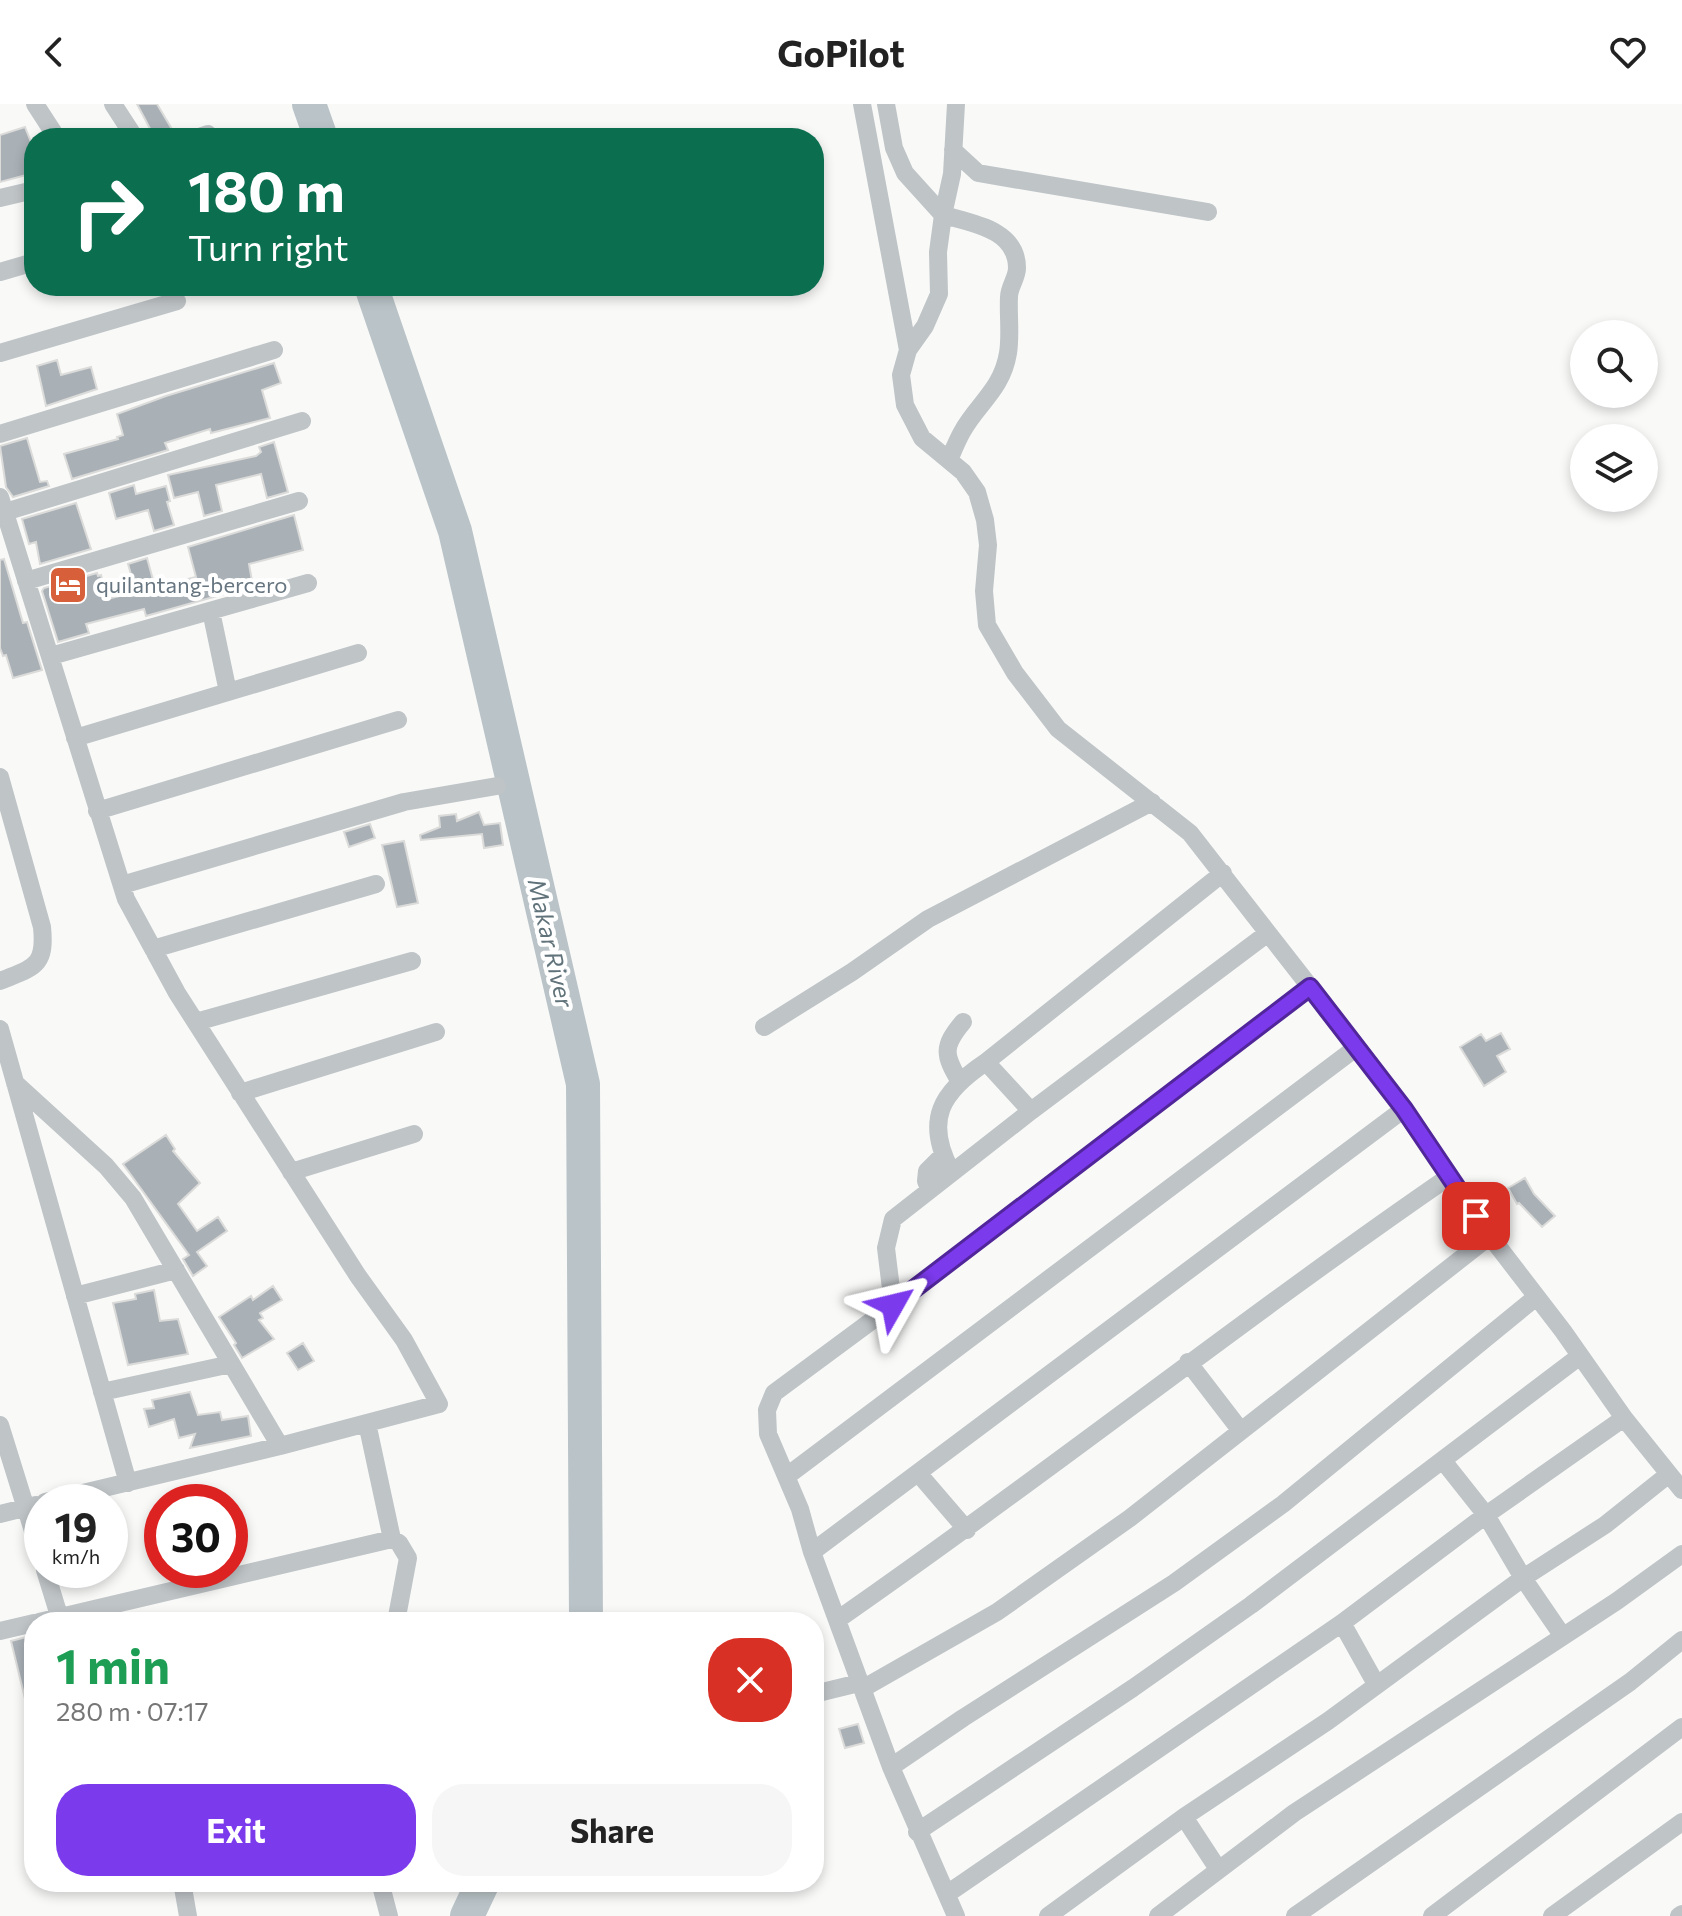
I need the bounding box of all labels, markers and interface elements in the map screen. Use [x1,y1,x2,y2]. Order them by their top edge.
icon: back [32,30,76,74]
text: GoPilot [777,30,905,74]
icon: heart [1606,30,1650,74]
text: 180 m [188,155,345,224]
icon: right [56,160,160,264]
text: Turn right [188,224,349,268]
map controls [1570,320,1658,512]
button: search [1570,320,1658,408]
button: layers [1570,424,1658,512]
hotel icon: quilantang-bercero [47,564,89,606]
place label: quilantang-bercero [96,571,287,598]
water label: Makar River [523,875,581,1011]
pin [1442,1182,1510,1250]
icon: arrive [1454,1194,1498,1238]
position arrow [851,1263,935,1347]
speed limit sign: 30 [144,1484,248,1588]
text: 19 [55,1501,97,1550]
text: km/h [52,1544,100,1568]
text: 1 min [56,1635,170,1694]
button: close [708,1638,792,1722]
text: 280 m · 07:17 [56,1695,208,1726]
button: Exit [56,1784,416,1876]
button: Share [432,1784,792,1876]

